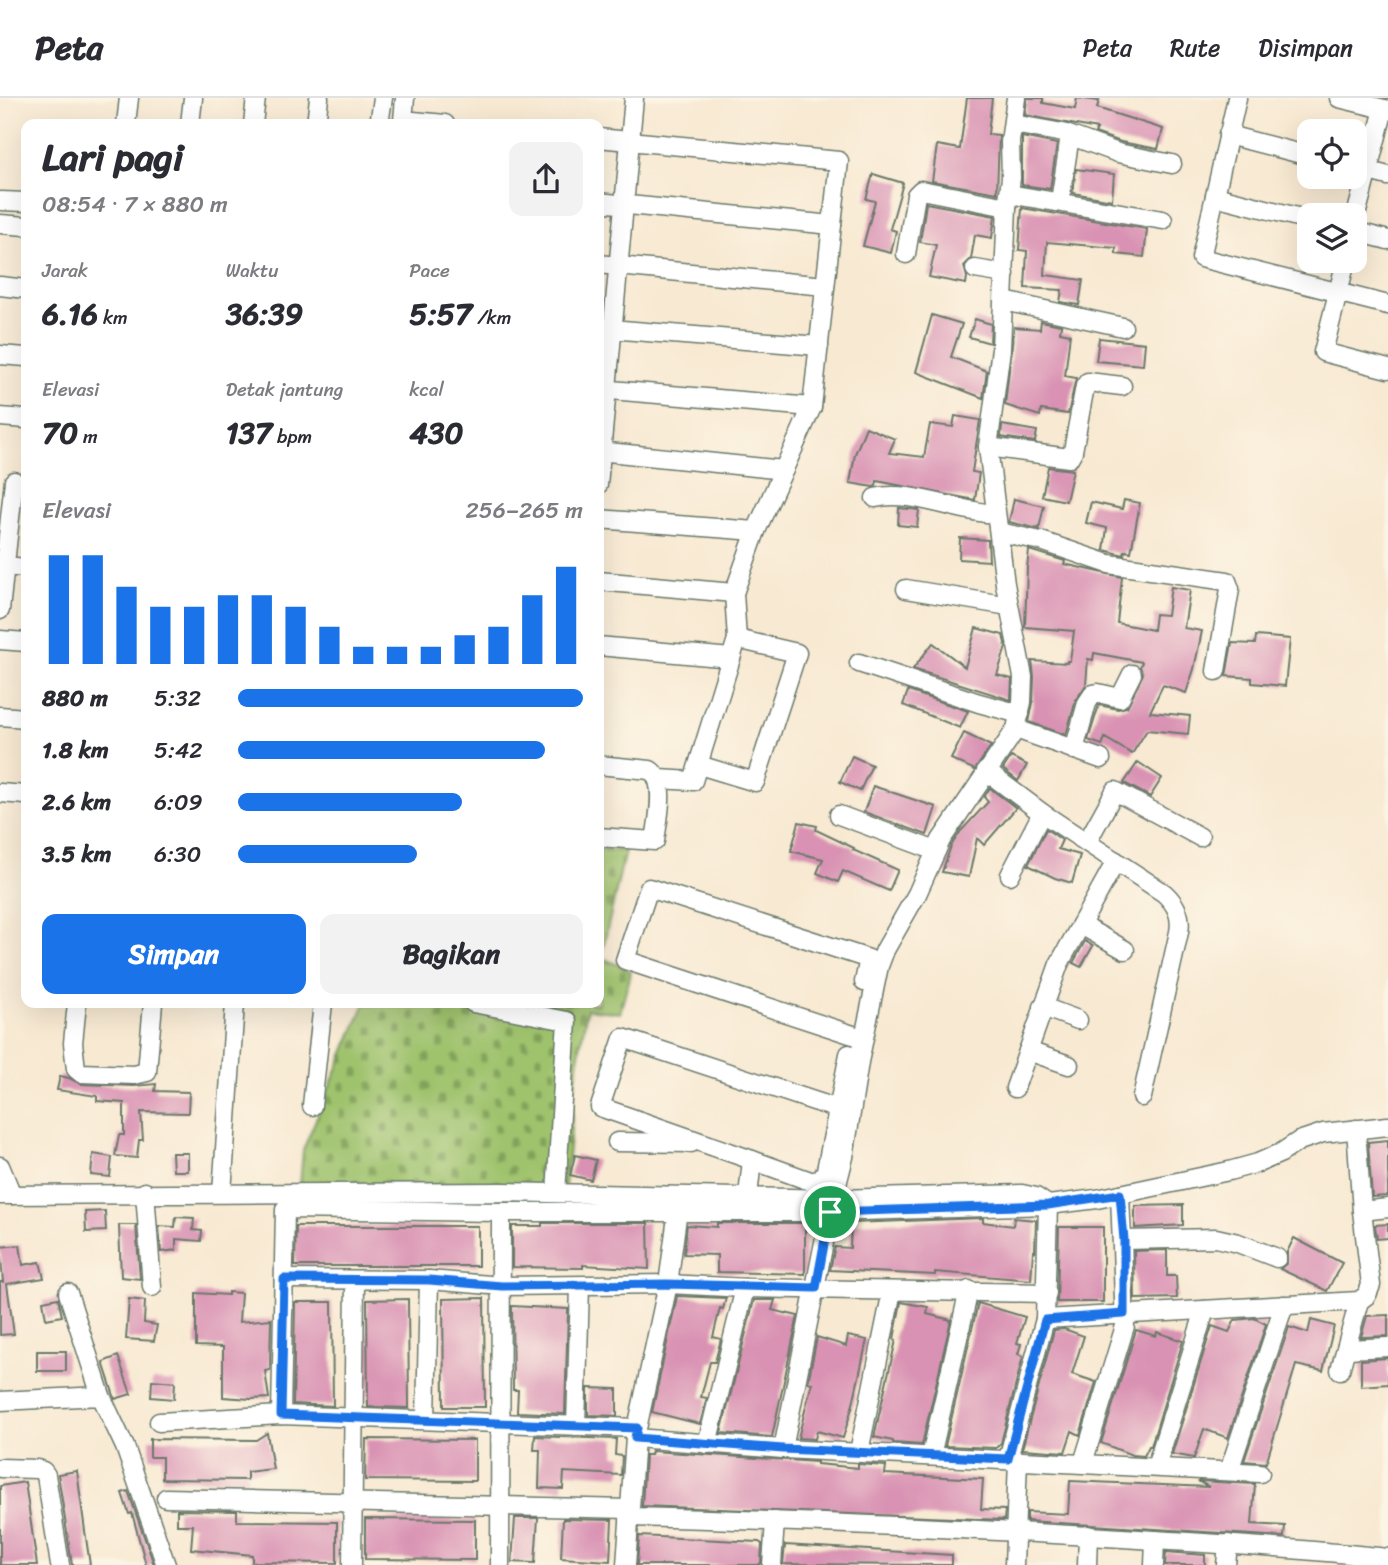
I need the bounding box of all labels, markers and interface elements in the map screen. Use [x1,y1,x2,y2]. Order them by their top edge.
text: Peta [35,19,103,77]
text: Peta [1083,27,1132,69]
text: Rute [1170,27,1220,69]
text: Disimpan [1258,27,1353,69]
map controls [1297,119,1367,273]
button: locate [1297,119,1367,189]
text: Lari pagi [42,124,183,191]
button: share [509,142,583,216]
text: 08:54 · 7 × 880 m [42,184,228,225]
button: layers [1297,203,1367,273]
text: Jarak [42,254,88,287]
text: Waktu [226,254,278,287]
text: Pace [409,254,450,287]
text: 6.16 [42,287,98,341]
text: 36:39 [226,287,303,341]
text: 5:57 [409,287,472,341]
text: km [98,301,128,334]
text: /km [472,301,511,334]
text: Elevasi [42,373,99,406]
text: Detak jantung [226,373,343,406]
text: kcal [409,373,444,406]
text: 70 [42,406,78,460]
text: 137 [226,406,272,460]
text: 430 [409,406,464,460]
text: m [78,420,98,453]
text: bpm [272,420,312,453]
text: Elevasi [42,490,111,531]
text: 256–265 m [466,490,583,531]
text: 880 m [42,678,108,719]
text: 5:32 [154,678,201,719]
text: 1.8 km [42,730,109,771]
text: 5:42 [154,730,203,771]
text: 2.6 km [42,782,111,823]
text: 6:09 [154,782,203,823]
text: 3.5 km [42,834,111,875]
text: 6:30 [154,834,201,875]
button: Simpan [42,914,306,994]
button: Bagikan [320,914,583,994]
pin [800,1182,860,1242]
icon: arrive [811,1193,849,1231]

